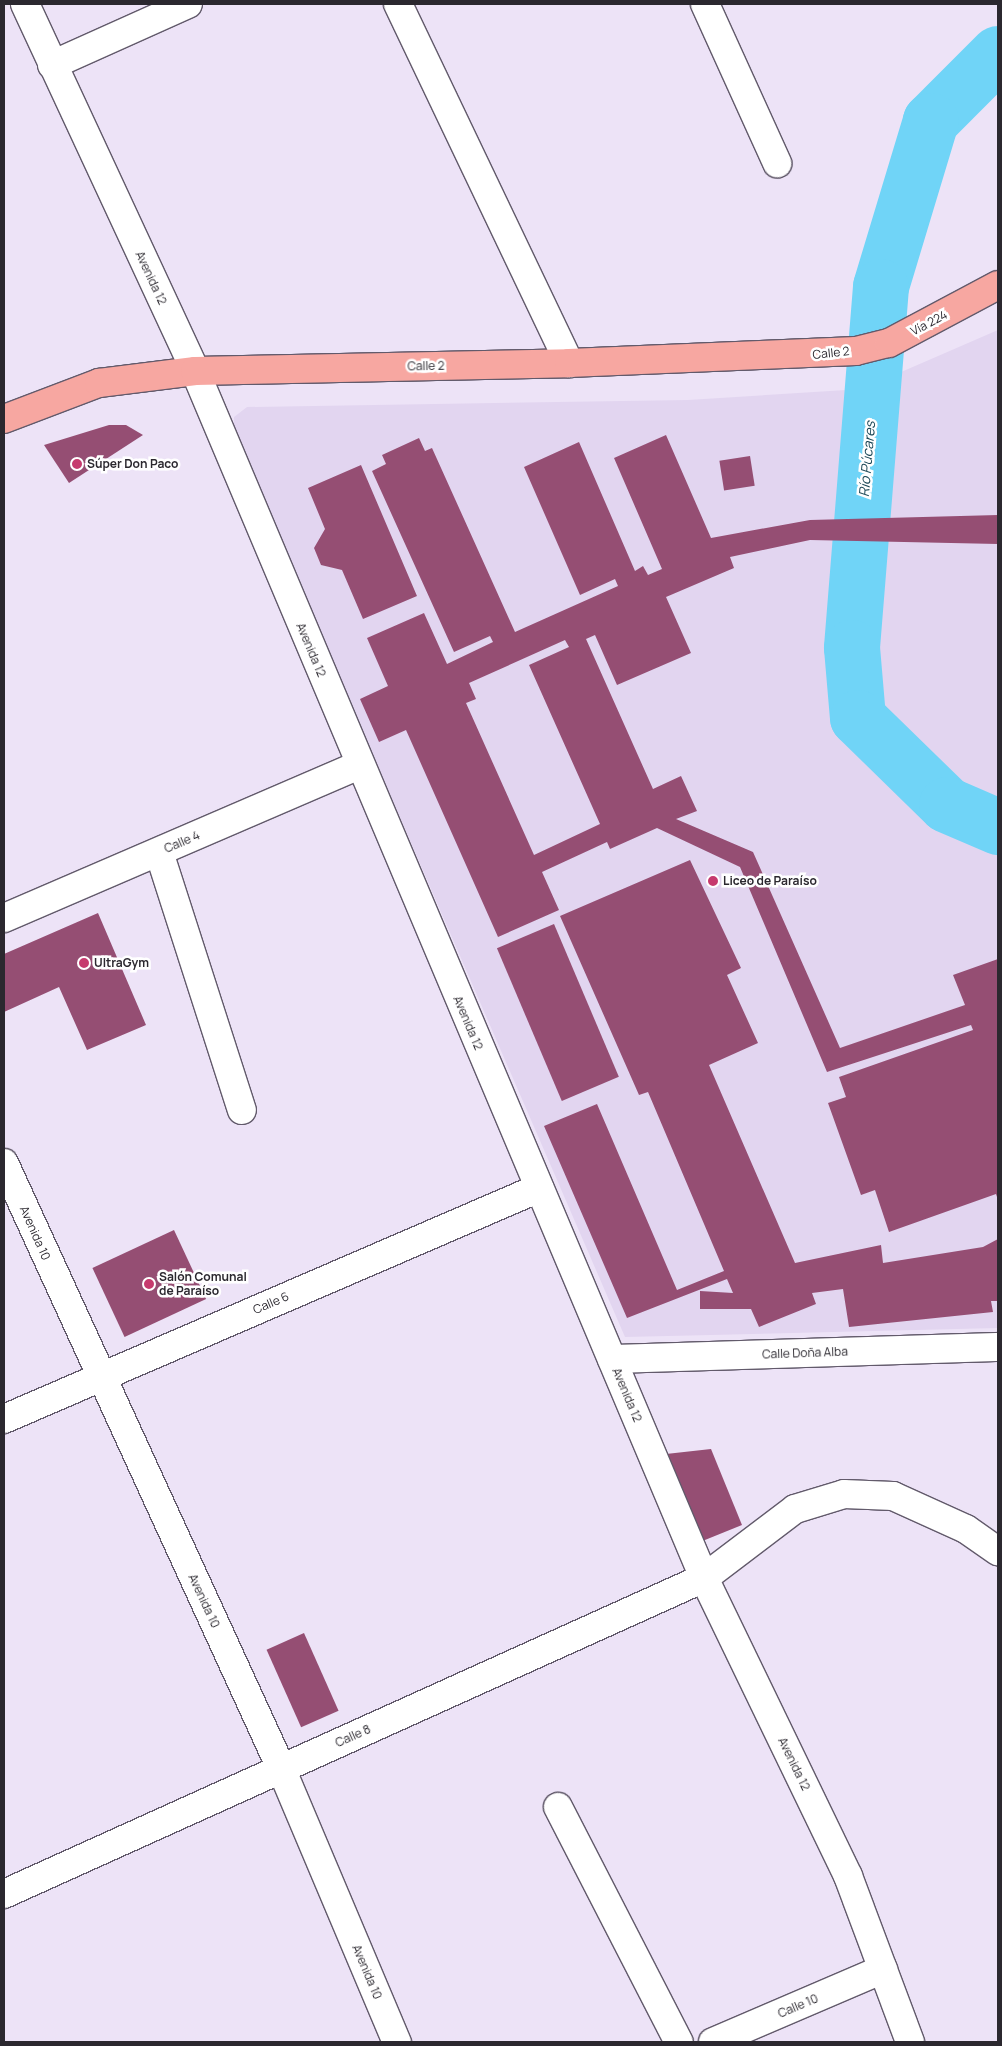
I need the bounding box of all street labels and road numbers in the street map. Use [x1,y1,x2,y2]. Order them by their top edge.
street label: Avenida 12 [132,249,170,307]
street label: Vía 224 [908,307,950,339]
street label: Calle 2 [812,344,850,362]
street label: Calle 2 [407,358,445,374]
street label: Avenida 12 [293,621,329,679]
street label: Calle 4 [162,828,202,856]
street label: Avenida 12 [450,994,486,1052]
street label: Avenida 10 [17,1204,53,1262]
street label: Calle 6 [251,1289,291,1317]
street label: Calle Doña Alba [762,1344,848,1362]
street label: Avenida 12 [609,1366,645,1424]
street label: Avenida 10 [185,1572,223,1630]
street label: Calle 8 [333,1722,373,1750]
street label: Avenida 12 [775,1735,813,1793]
street label: Avenida 10 [349,1943,385,2001]
street label: Calle 10 [776,1991,820,2021]

